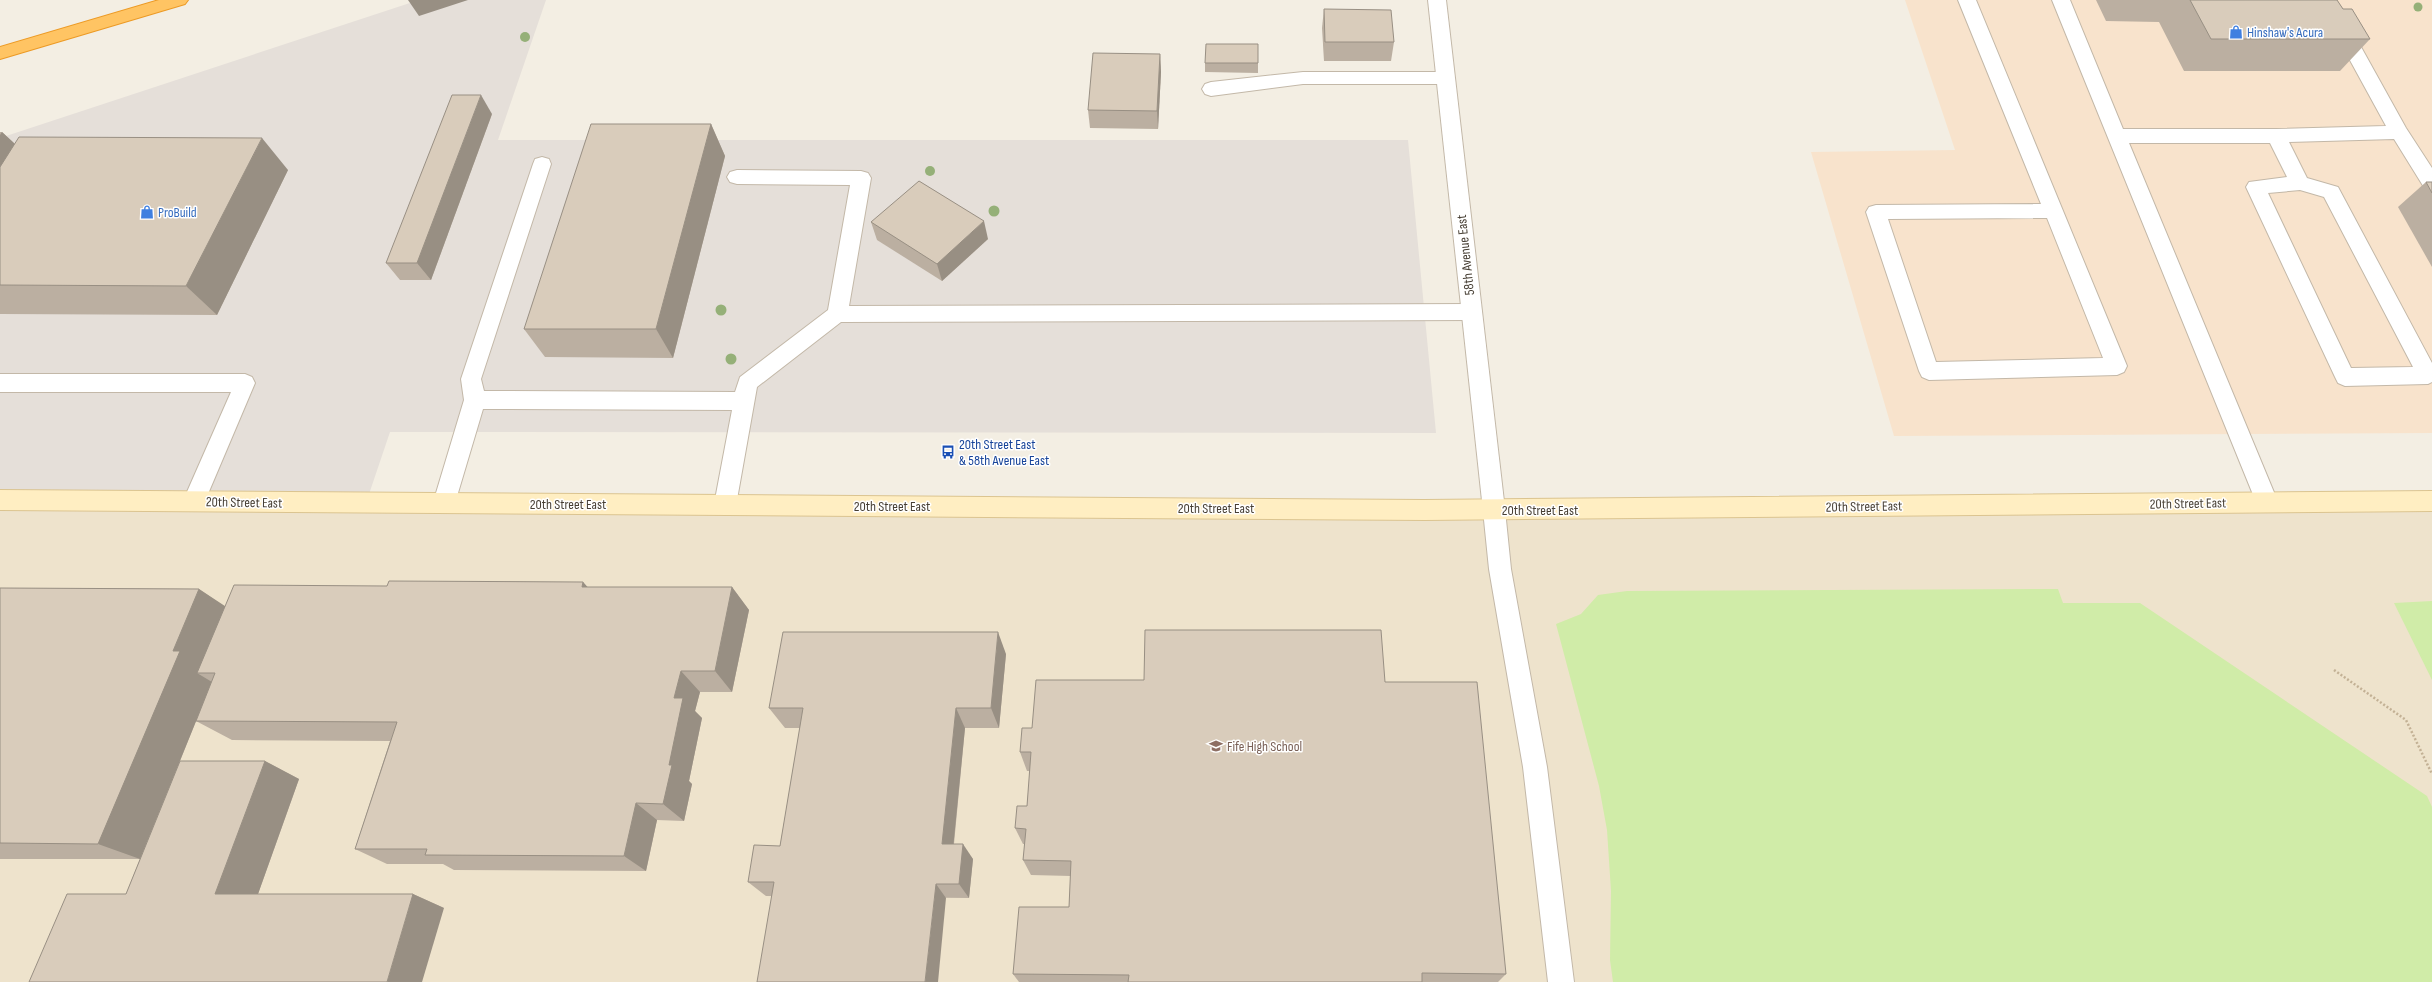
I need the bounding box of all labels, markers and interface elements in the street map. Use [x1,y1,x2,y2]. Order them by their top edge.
shop icon: Hinshaw's Acura [2228,24,2244,40]
place label: Hinshaw's Acura [2247,24,2323,41]
shop icon: ProBuild [139,204,155,220]
place label: ProBuild [158,204,197,221]
street label: 58th Avenue East [1453,214,1478,296]
place label: 20th Street East & 58th Avenue East [959,436,1049,469]
bus stop icon: 20th Street East & 58th Avenue East [940,444,956,460]
street label: 20th Street East [206,493,282,512]
street label: 20th Street East [2150,494,2226,513]
street label: 20th Street East [530,496,606,513]
street label: 20th Street East [1826,497,1902,516]
street label: 20th Street East [854,498,930,515]
street label: 20th Street East [1178,500,1254,517]
street label: 20th Street East [1502,502,1578,519]
school or university icon: Fife High School [1208,738,1224,754]
place label: Fife High School [1227,738,1302,755]

